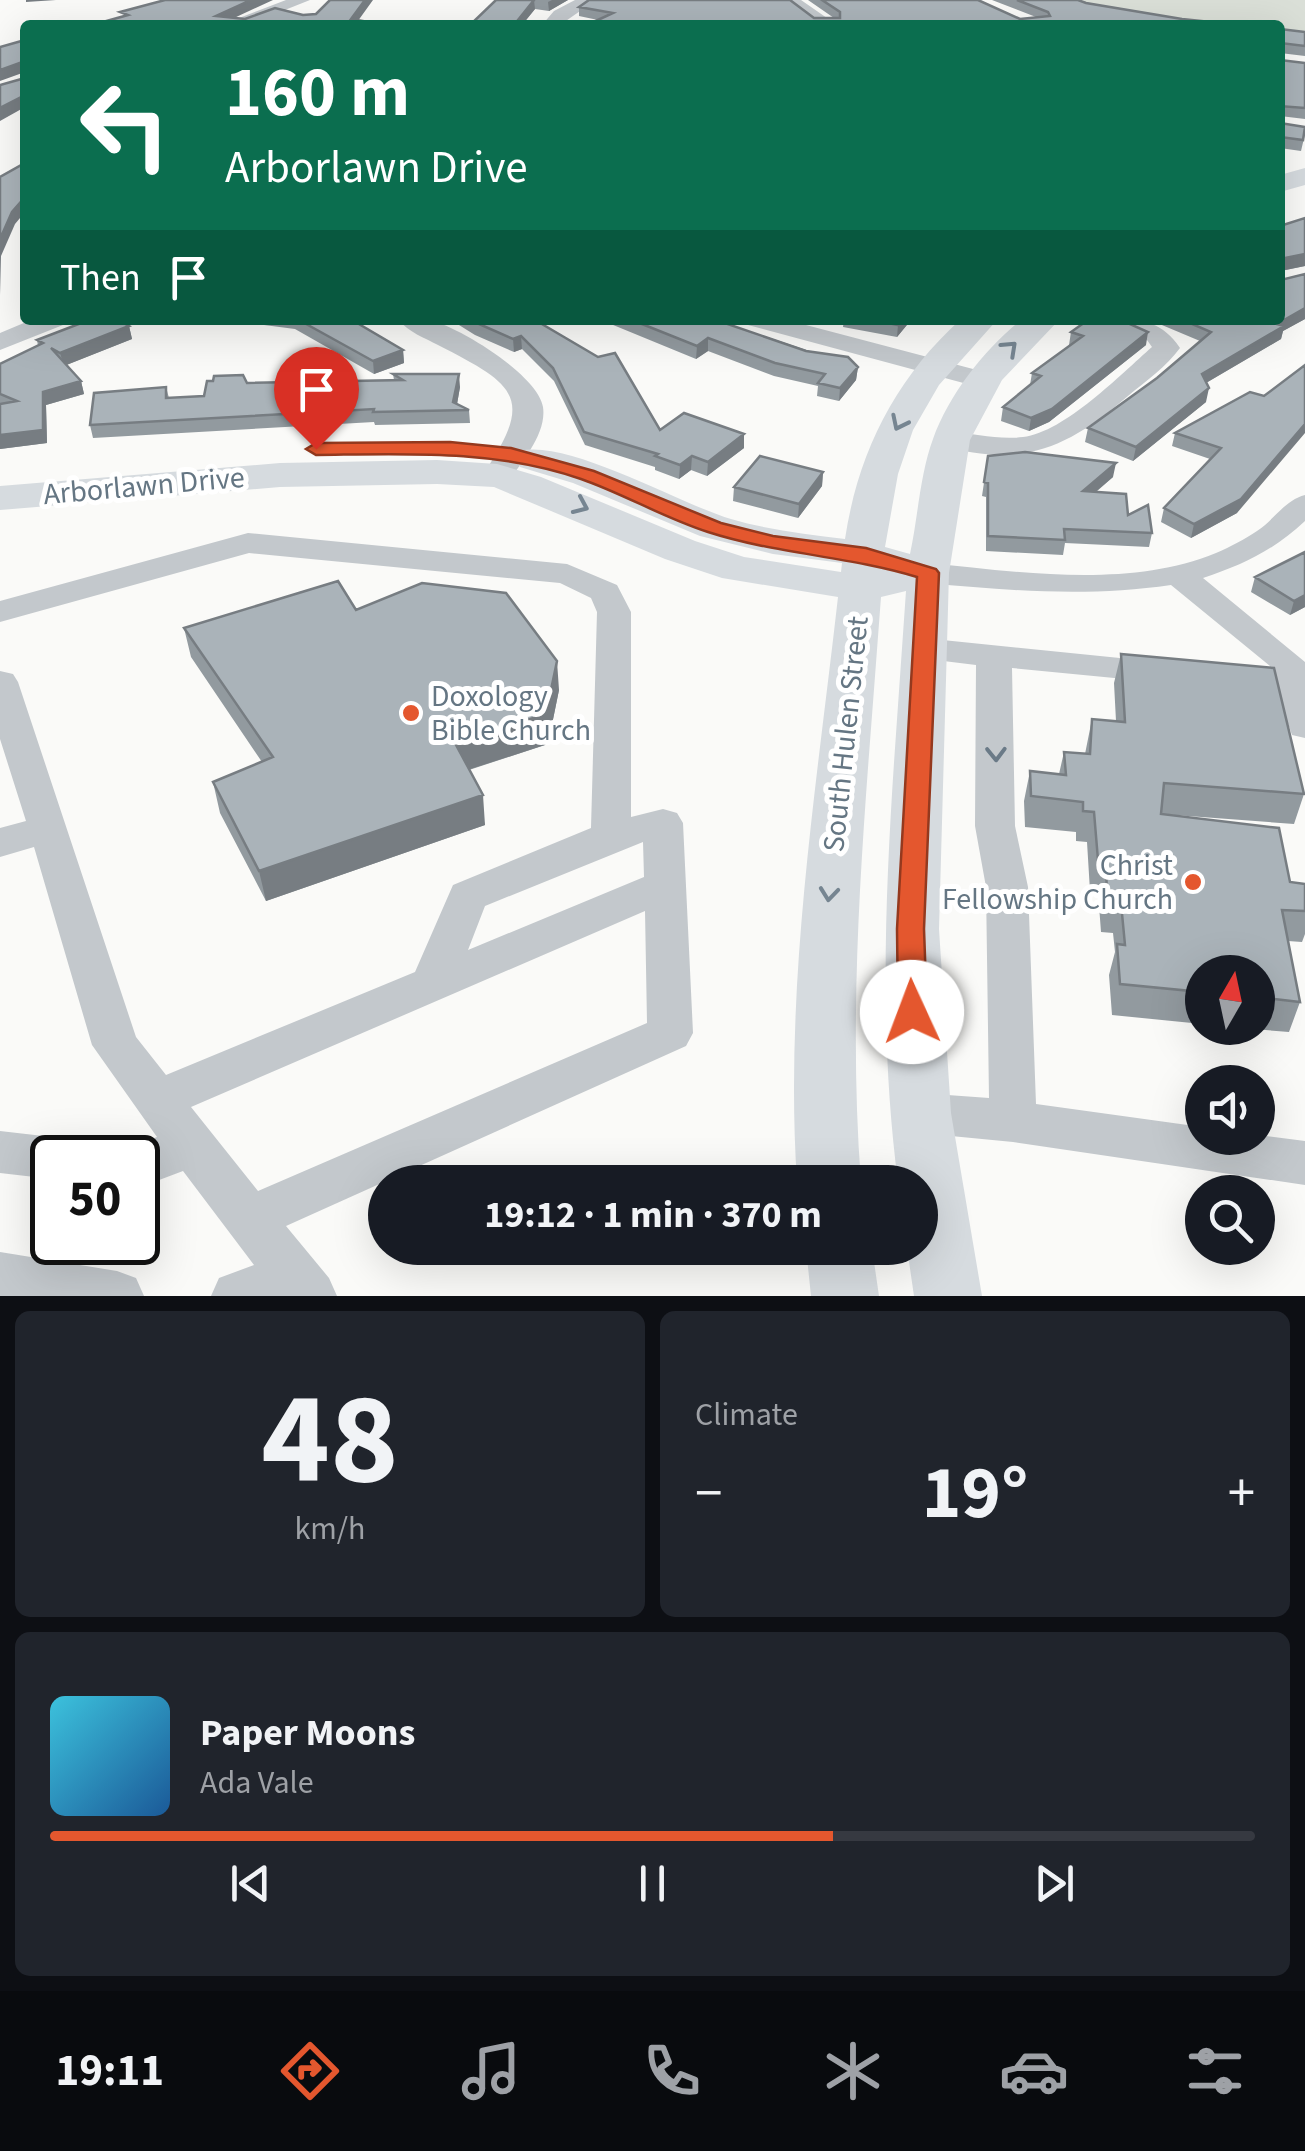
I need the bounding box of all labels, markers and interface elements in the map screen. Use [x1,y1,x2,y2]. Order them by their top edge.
text: 160 m [225,43,410,143]
icon: left [60,60,190,190]
text: Arborlawn Drive [225,136,528,200]
icon: arrive [161,250,216,305]
text: Then [60,251,141,305]
one-way arrow [998,342,1017,360]
pin [274,347,359,450]
icon: arrive [289,362,344,417]
one-way arrow [891,413,911,431]
street label: Arborlawn Drive [42,456,246,516]
one-way arrow [571,494,589,514]
street label: South Hulen Street [812,614,880,854]
place label: Doxology Bible Church [431,675,591,752]
marker: Doxology Bible Church [400,702,422,724]
one-way arrow [985,746,1006,762]
place label: Christ Fellowship Church [942,844,1173,921]
marker: Christ Fellowship Church [1182,871,1204,893]
one-way arrow [819,886,840,902]
north arrow [1185,955,1275,1045]
map controls [1185,955,1275,1265]
position arrow [860,960,964,1064]
button: sound [1185,1065,1275,1155]
speed limit sign: 50 [30,1135,160,1265]
button: search [1185,1175,1275,1265]
text: 19:12 · 1 min · 370 m [484,1188,822,1242]
text: 48 [261,1348,399,1533]
text: Climate [695,1392,798,1438]
text: 19° [922,1440,1028,1547]
text: − [695,1455,722,1533]
text: + [1228,1455,1255,1533]
text: km/h [295,1506,365,1552]
text: Paper Moons [200,1706,415,1760]
text: Ada Vale [200,1760,314,1806]
icon: previous [223,1856,278,1911]
icon: pause [625,1856,680,1911]
icon: next [1027,1856,1082,1911]
icon: directions [275,2036,345,2106]
icon: music [456,2036,526,2106]
icon: phone [637,2036,707,2106]
icon: climate [818,2036,888,2106]
icon: car [999,2036,1069,2106]
icon: filters [1180,2036,1250,2106]
text: 19:11 [55,2039,164,2103]

